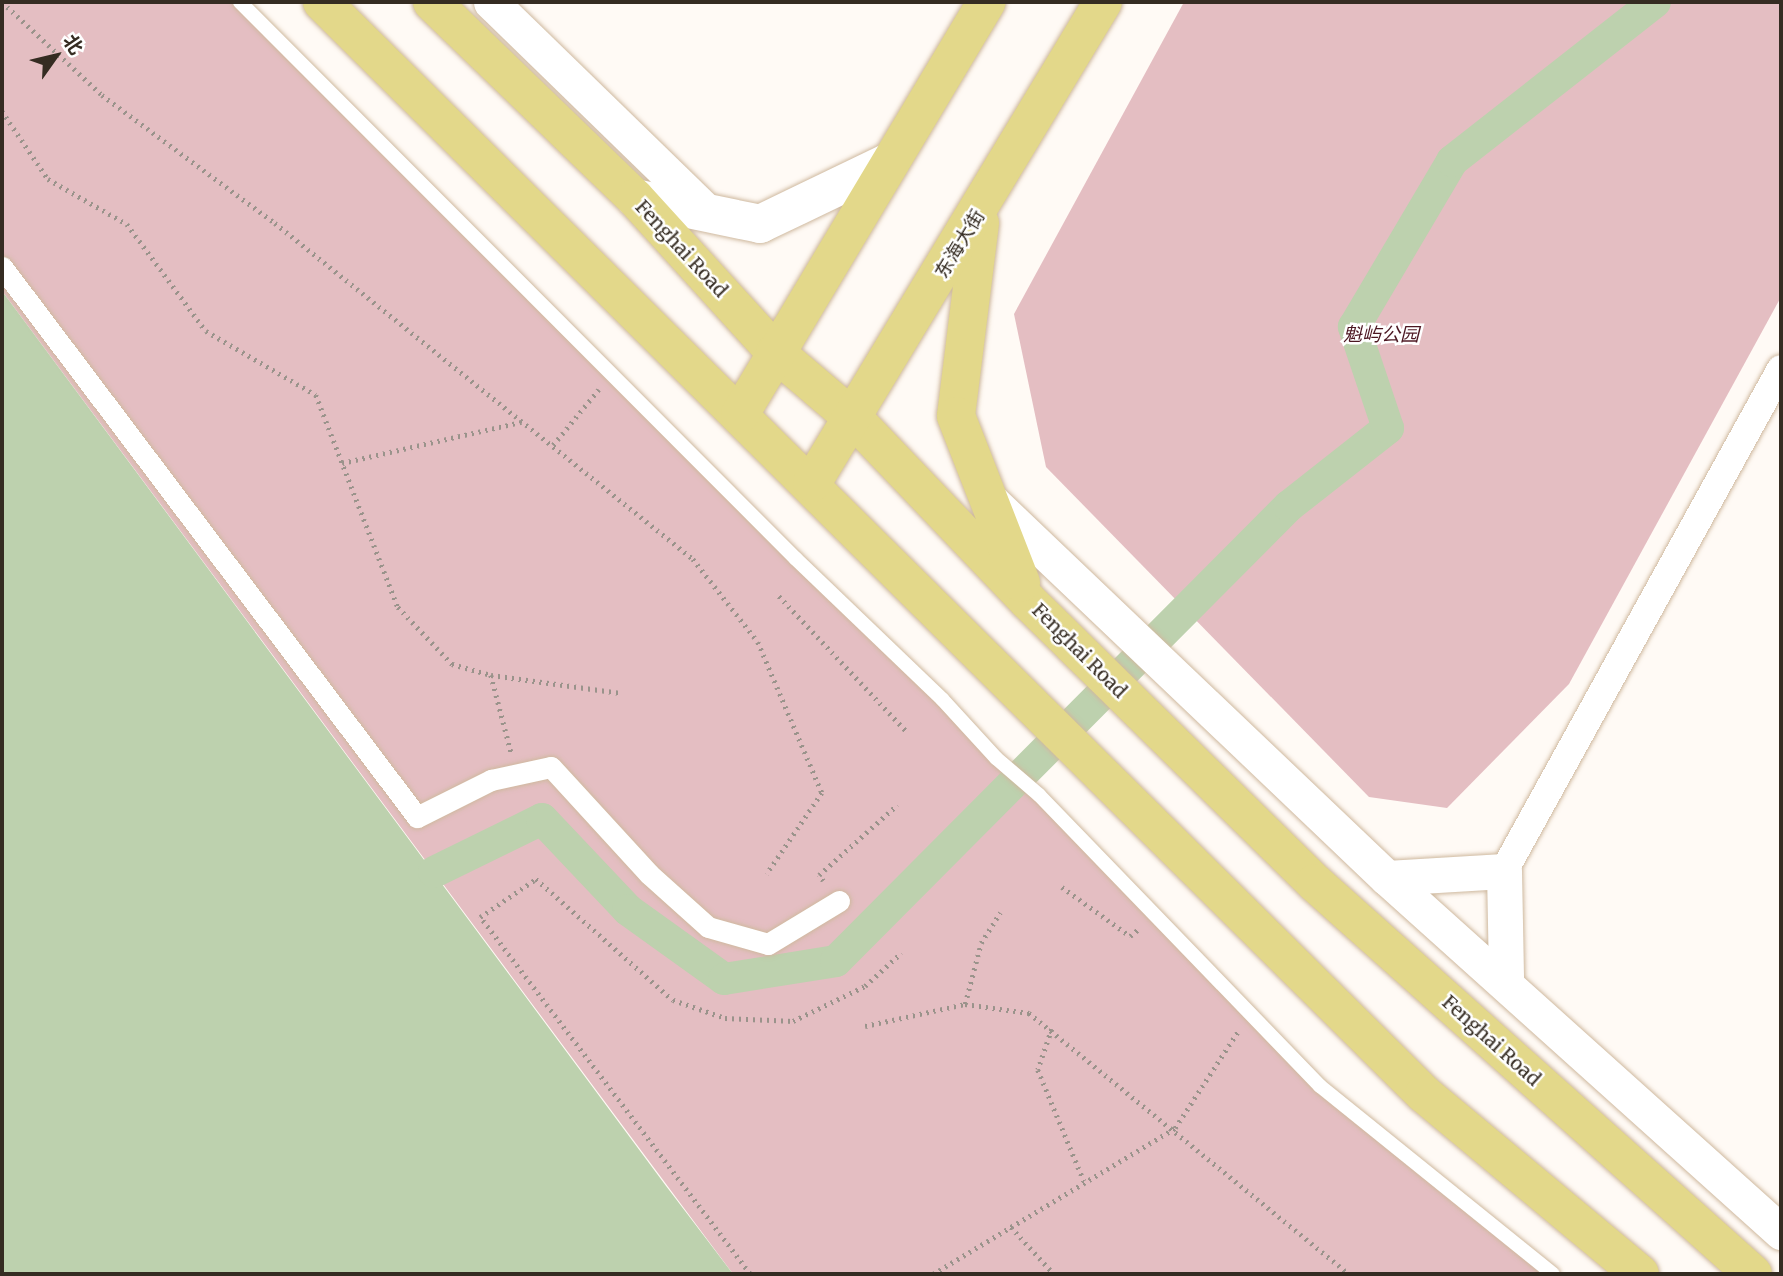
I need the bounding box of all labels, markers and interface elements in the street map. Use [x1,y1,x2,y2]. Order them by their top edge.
north arrow [21,21,91,91]
text: 北 [58,30,89,59]
street label: Fenghai Road [630,196,732,302]
street label: 东海大街 [931,206,989,282]
park label: 魁屿公园 [1343,324,1419,346]
street label: Fenghai Road [1027,599,1131,703]
street label: Fenghai Road [1437,991,1545,1091]

